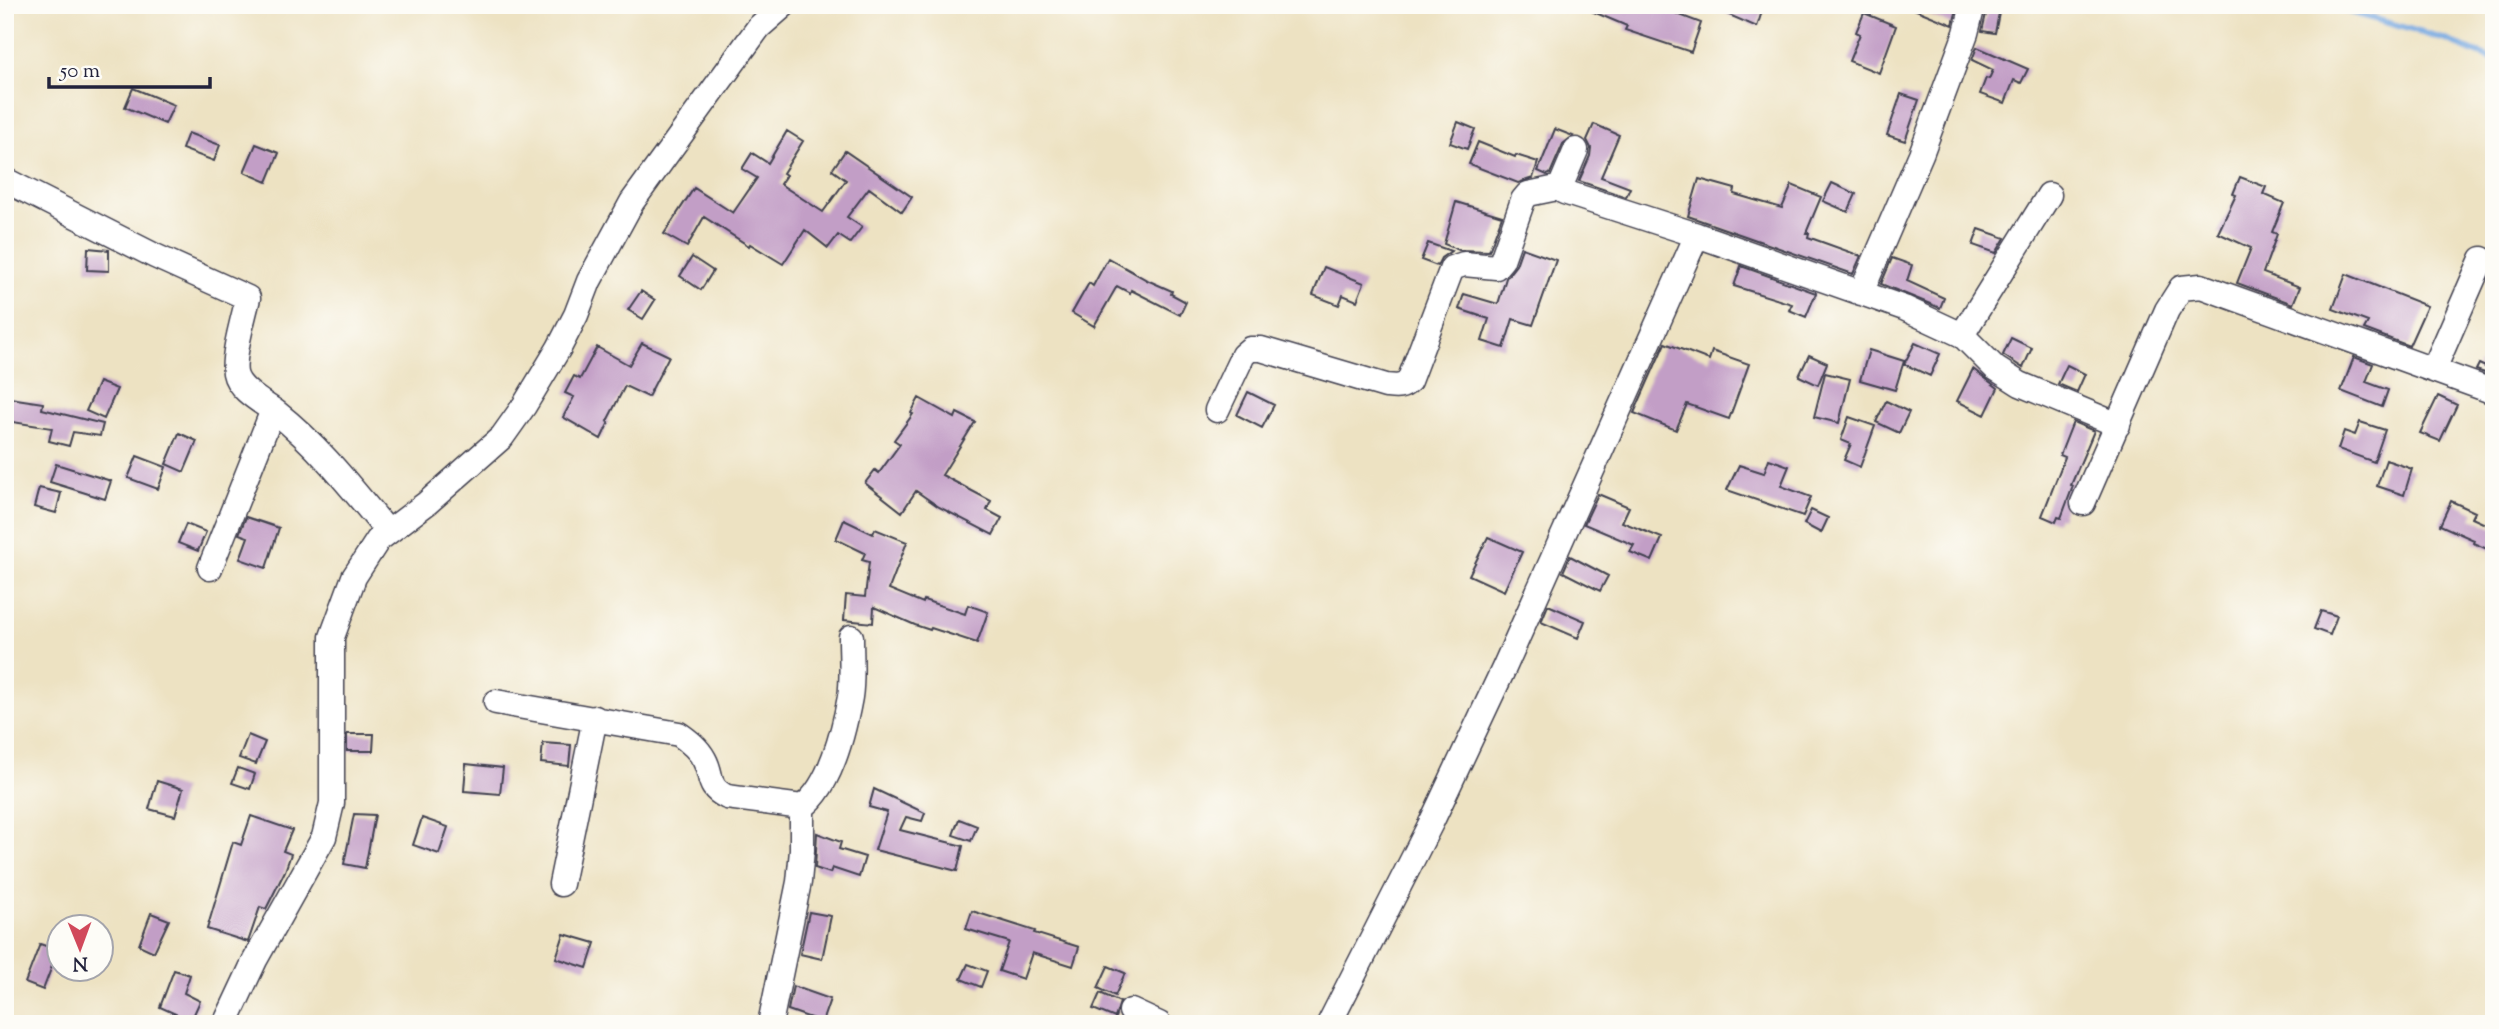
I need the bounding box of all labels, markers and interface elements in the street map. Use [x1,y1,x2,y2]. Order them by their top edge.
scale bar [49,46,210,90]
text: 50 m [59,57,100,87]
north arrow [46,914,116,984]
text: N [72,949,88,976]

